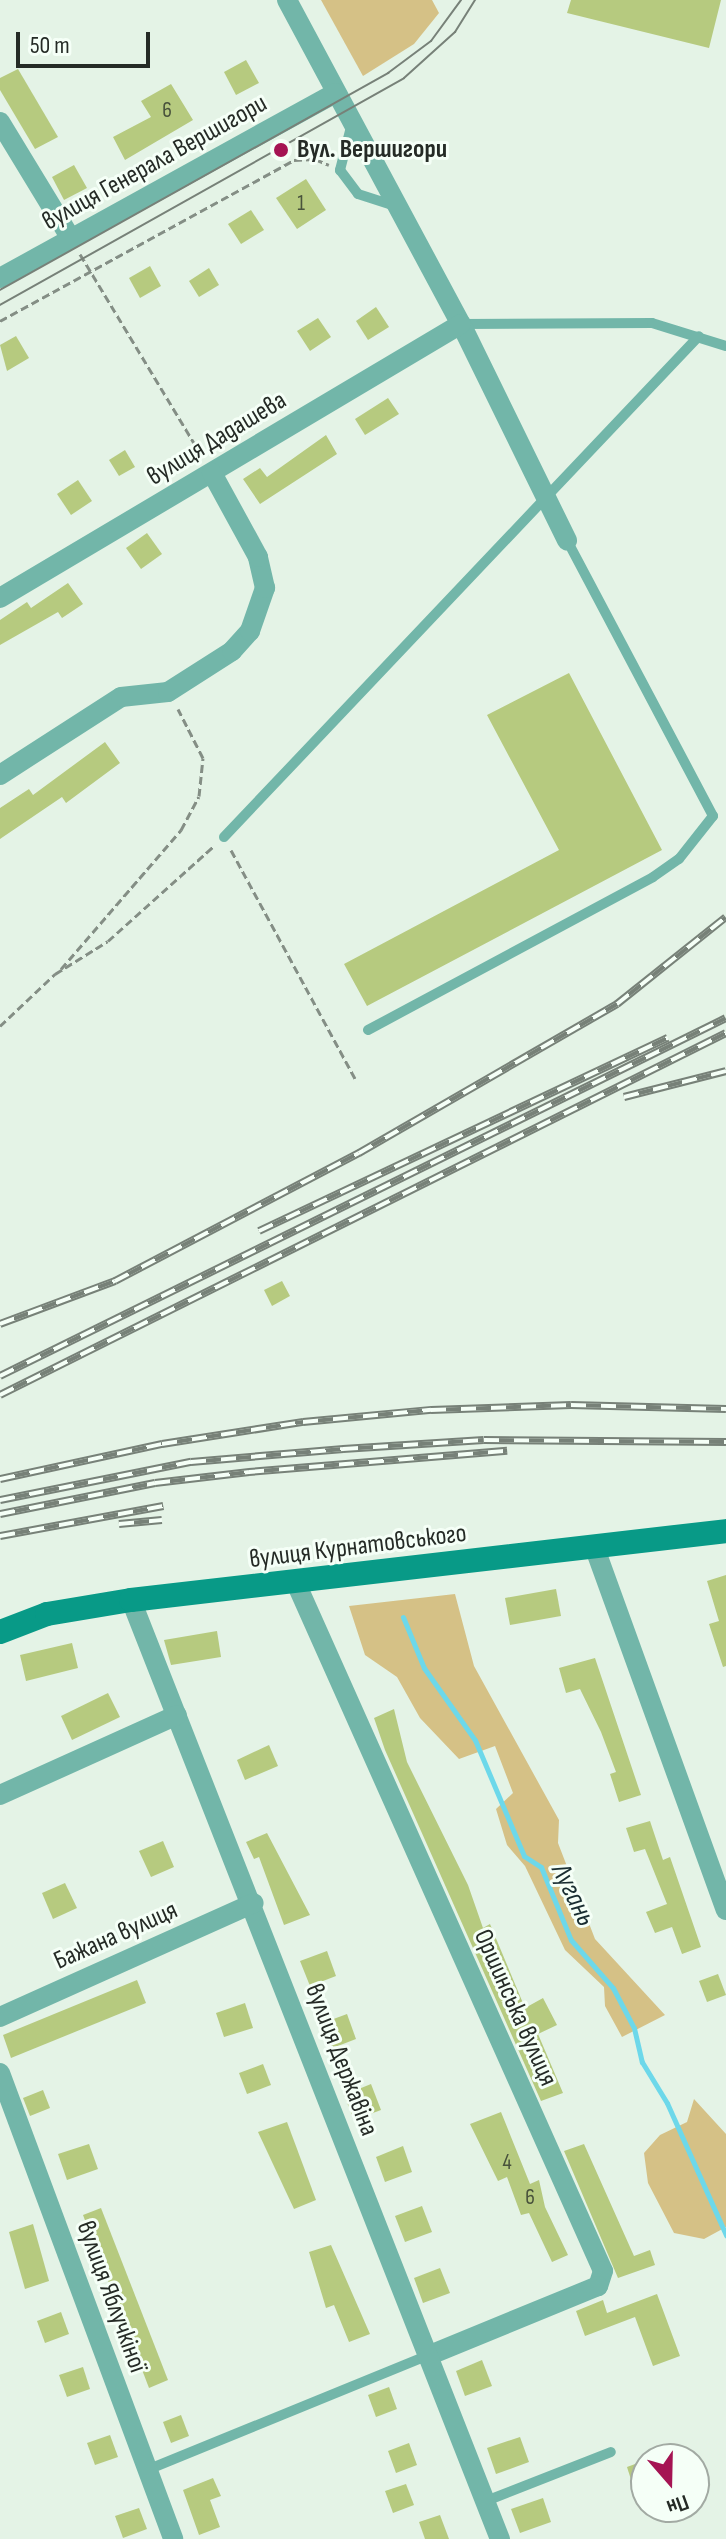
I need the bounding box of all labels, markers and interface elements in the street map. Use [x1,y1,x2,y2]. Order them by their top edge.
scale bar [20,16,154,66]
text: 50 m [30,31,70,60]
street label: вулиця Генерала Вершигори [37,88,273,238]
house number: 6 [162,98,172,124]
place label: Вул. Вершигори [297,134,447,166]
marker: Вул. Вершигори [272,141,290,159]
house number: 1 [297,191,305,217]
street label: вулиця Дадашева [142,385,292,493]
street label: вулиця Курнатовського [248,1518,468,1576]
water label: Лугань [544,1858,602,1932]
street label: Бажана вулиця [49,1895,183,1977]
street label: Оршинська вулиця [467,1925,563,2091]
street label: вулиця Державіна [298,1980,384,2140]
house number: 4 [502,2150,512,2176]
house number: 6 [525,2185,535,2211]
street label: вулиця Яблучкіної [69,2217,153,2377]
north arrow [630,2443,710,2523]
text: Пн [663,2488,692,2520]

